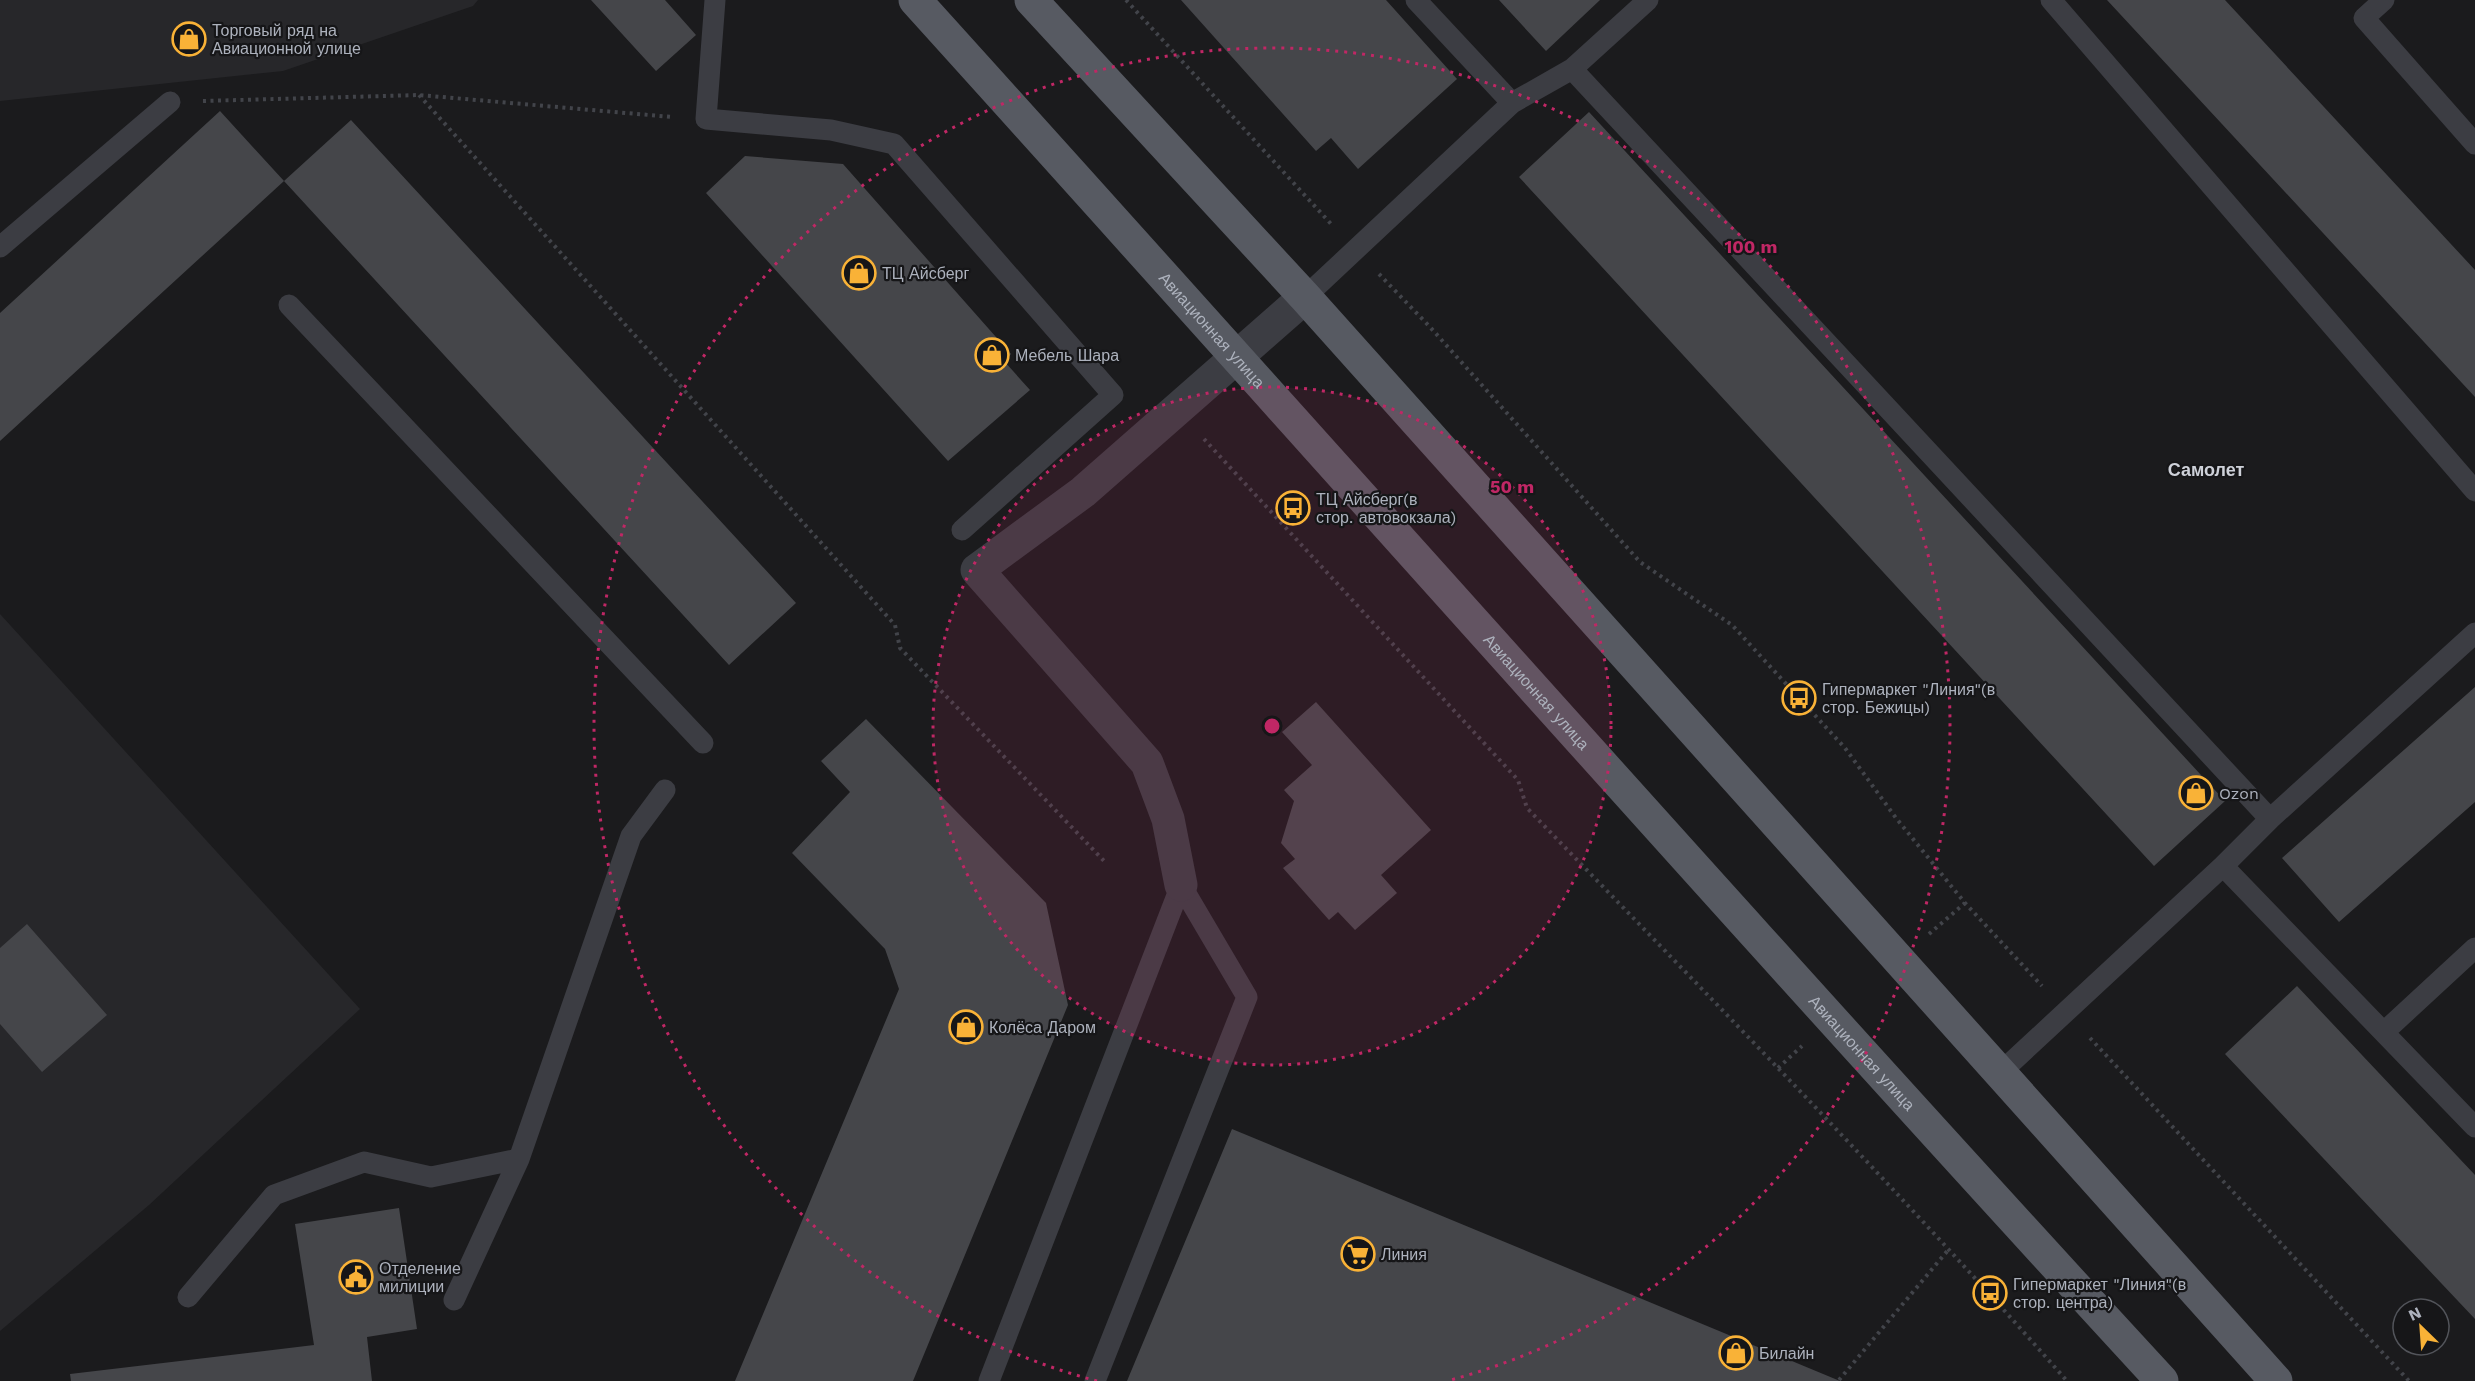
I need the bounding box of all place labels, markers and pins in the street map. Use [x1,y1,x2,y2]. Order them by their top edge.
shop icon: Торговый ряд на Авиационной улице [171,21,207,57]
place label: Торговый ряд на Авиационной улице [212,21,361,58]
shop icon: ТЦ Айсберг [841,255,877,291]
place label: ТЦ Айсберг [882,264,969,283]
shop icon: Мебель Шара [974,337,1010,373]
place label: Мебель Шара [1015,346,1119,365]
bus stop icon: ТЦ Айсберг(в стор. автовокзала) [1275,490,1311,526]
place label: ТЦ Айсберг(в стор. автовокзала) [1316,490,1456,527]
bus stop icon: Гипермаркет "Линия"(в стор. Бежицы) [1781,680,1817,716]
place label: Гипермаркет "Линия"(в стор. Бежицы) [1822,680,1995,717]
centre of rings [1262,716,1282,736]
shop icon: Ozon [2178,775,2214,811]
place label: Ozon [2219,784,2259,803]
shop icon: Колёса Даром [948,1009,984,1045]
place label: Колёса Даром [989,1018,1096,1037]
supermarket icon: Линия [1340,1236,1376,1272]
place label: Линия [1381,1245,1427,1264]
public building icon: Отделение милиции [338,1259,374,1295]
place label: Отделение милиции [379,1259,461,1296]
bus stop icon: Гипермаркет "Линия"(в стор. центра) [1972,1275,2008,1311]
place label: Гипермаркет "Линия"(в стор. центра) [2013,1275,2186,1312]
shop icon: Билайн [1718,1335,1754,1371]
place label: Билайн [1759,1344,1814,1363]

